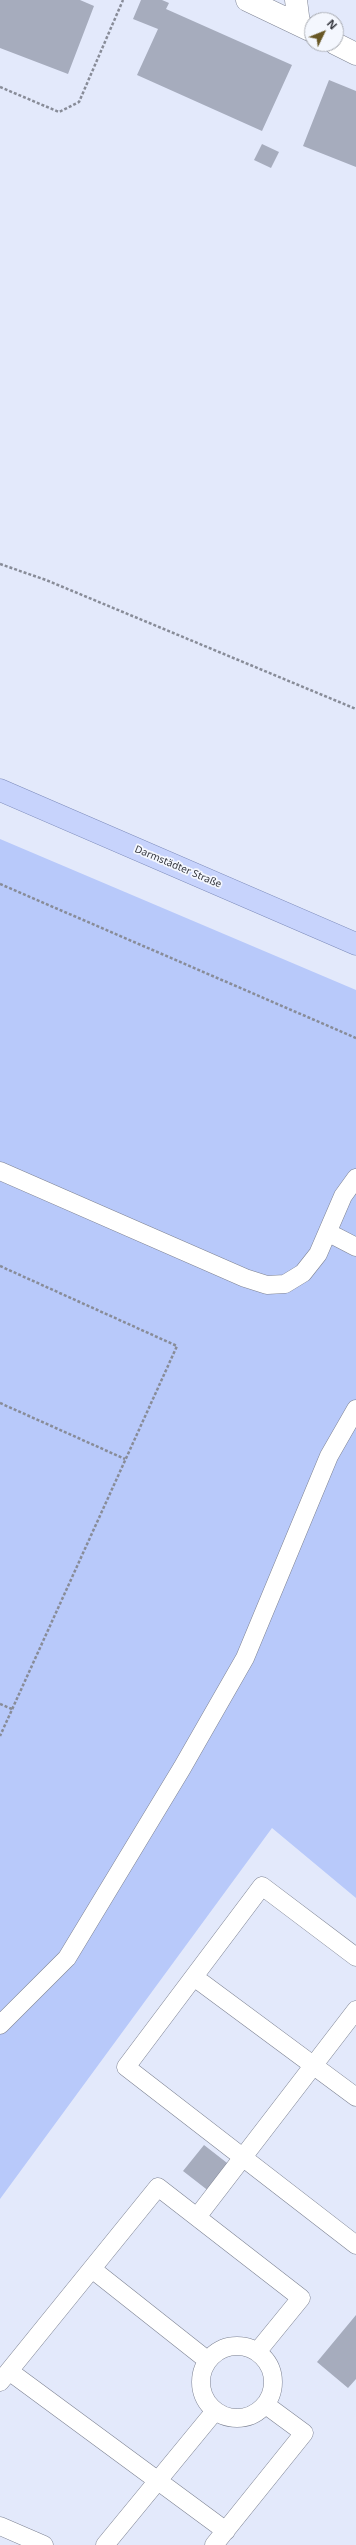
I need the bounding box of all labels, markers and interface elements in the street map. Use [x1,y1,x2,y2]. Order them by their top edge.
north arrow [304,12,344,52]
text: N [324,16,341,33]
street label: Darmstädter Straße [133,843,223,891]

